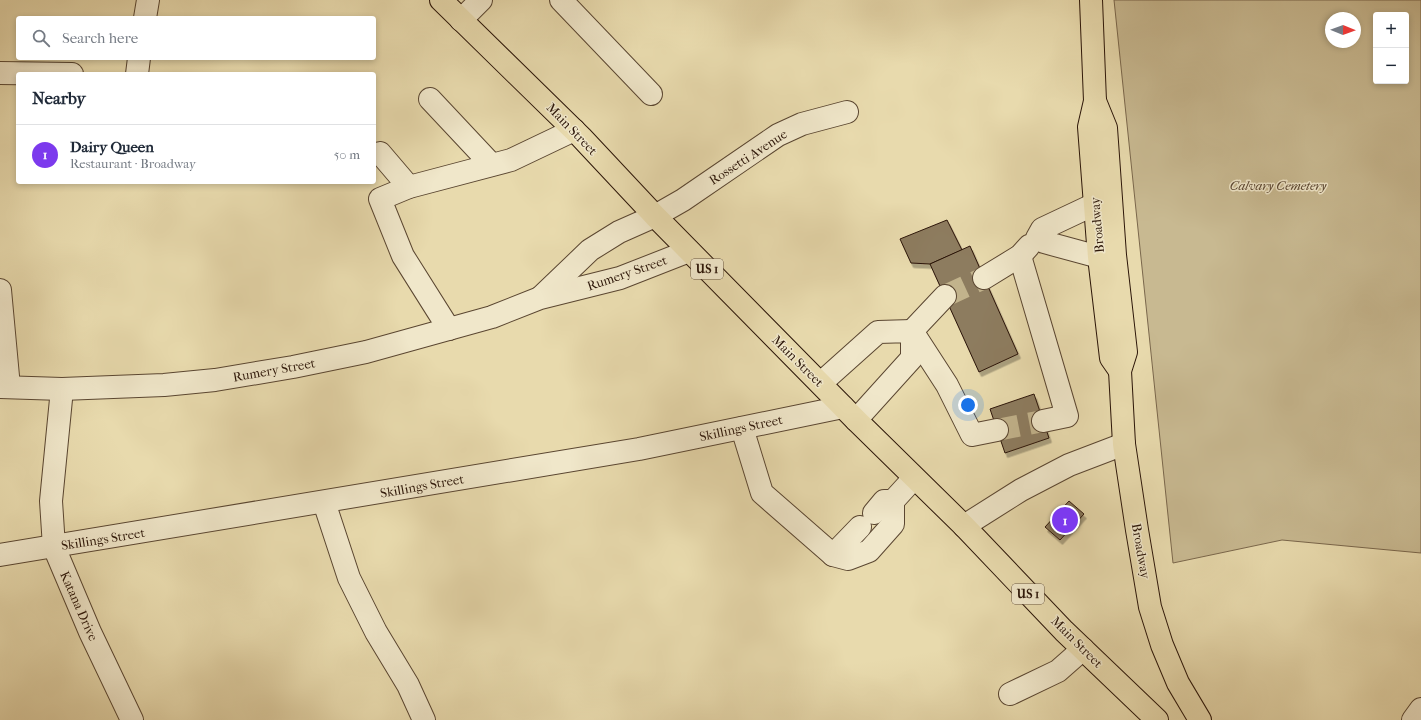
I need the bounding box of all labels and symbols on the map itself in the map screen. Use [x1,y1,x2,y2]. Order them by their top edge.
north arrow [1325,12,1361,48]
street label: Main Street [544,100,601,158]
street label: Rossetti Avenue [706,126,790,188]
park label: Calvary Cemetery [1230,178,1327,193]
street label: Broadway [1087,196,1107,253]
street label: Rumery Street [585,252,669,294]
road number: US 1 [691,259,723,279]
street label: Main Street [769,332,827,390]
street label: Rumery Street [232,355,317,385]
your location [958,395,978,415]
street label: Skillings Street [698,412,784,444]
street label: Skillings Street [379,471,465,501]
pin: 1 [1052,505,1078,535]
street label: Broadway [1129,522,1153,581]
street label: Skillings Street [60,525,146,553]
street label: Katana Drive [57,569,101,644]
road number: US 1 [1012,584,1044,604]
street label: Main Street [1048,613,1106,671]

